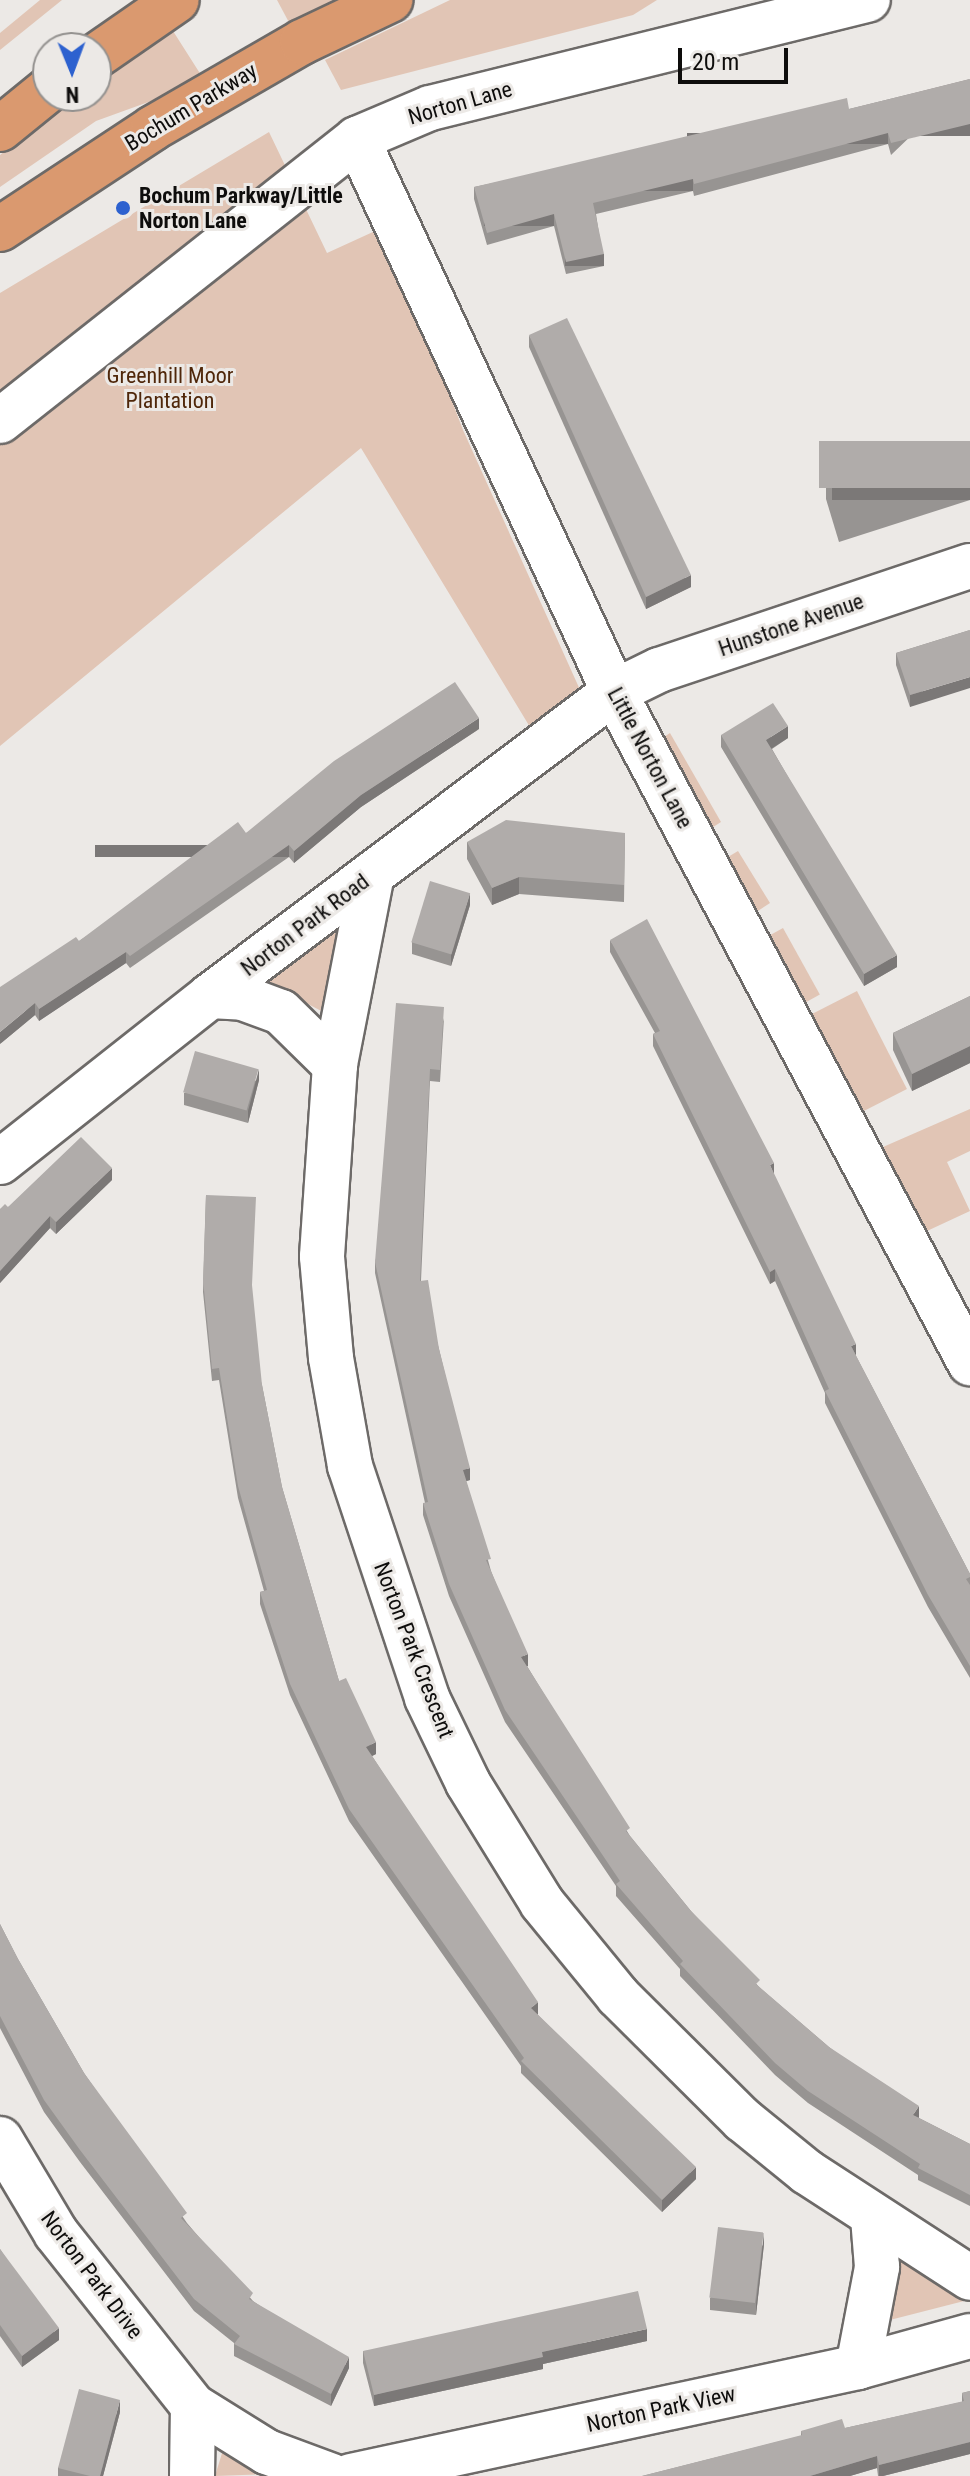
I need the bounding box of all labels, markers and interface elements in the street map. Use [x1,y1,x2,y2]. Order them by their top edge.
north arrow [32,32,112,112]
scale bar [682,32,792,82]
text: 20 m [692,48,739,76]
street label: Bochum Parkway [120,57,262,157]
street label: Norton Lane [405,76,515,130]
text: N [65,82,79,107]
place label: Bochum Parkway/Little Norton Lane [139,182,343,234]
marker: Bochum Parkway/Little Norton Lane [114,199,132,217]
park label: Greenhill Moor Plantation [106,362,234,414]
street label: Hunstone Avenue [715,588,867,662]
street label: Little Norton Lane [602,683,698,833]
street label: Norton Park Road [236,868,374,982]
street label: Norton Park Crescent [368,1558,460,1742]
street label: Norton Park Drive [35,2206,149,2344]
street label: Norton Park View [584,2380,738,2438]

